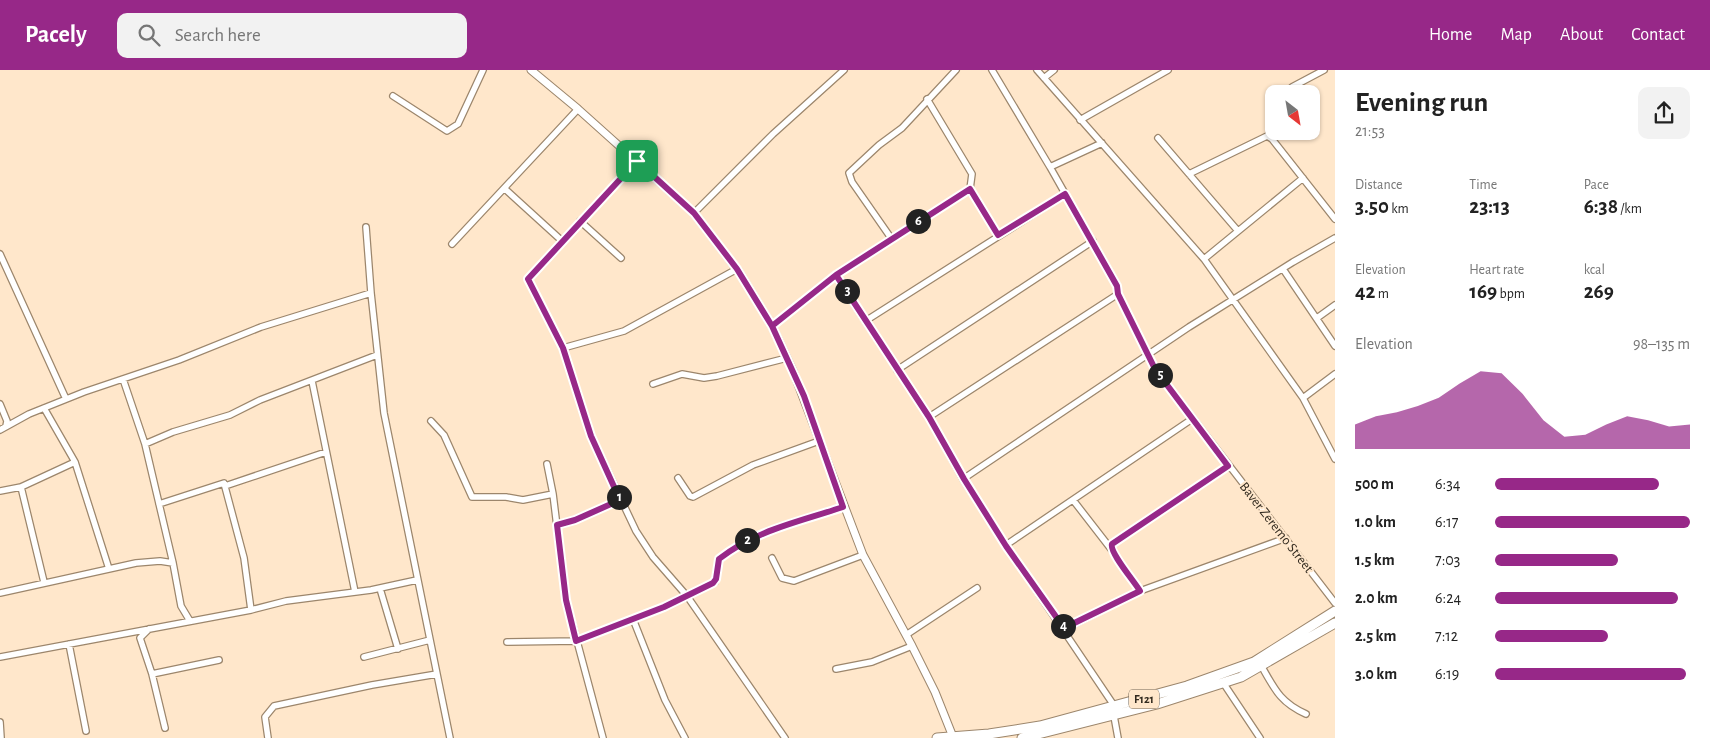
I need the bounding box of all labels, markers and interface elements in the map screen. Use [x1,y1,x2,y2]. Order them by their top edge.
search box [117,13,467,58]
icon: search [135,21,163,49]
text: Pacely [25,23,87,47]
text: Search here [175,26,261,45]
text: Home [1429,26,1472,44]
text: Map [1500,26,1532,44]
text: About [1560,26,1603,44]
text: Contact [1631,26,1685,44]
north arrow [1265,85,1320,140]
map controls [1265,85,1320,140]
button: share [1638,87,1690,139]
text: Evening run [1355,89,1488,117]
text: 21:53 [1355,123,1385,139]
pin [616,140,658,182]
icon: arrive [623,147,651,175]
text: Distance [1355,178,1402,192]
text: Time [1469,178,1497,192]
text: Pace [1584,178,1609,192]
text: 3.50 [1355,196,1389,217]
text: 23:13 [1469,196,1510,217]
text: 6:38 [1584,196,1618,217]
text: km [1389,202,1409,216]
text: /km [1618,202,1642,216]
pin: 6 [906,208,930,234]
text: 6 [915,214,922,228]
text: Elevation [1355,263,1406,277]
text: Heart rate [1469,263,1524,277]
text: kcal [1584,263,1605,277]
pin: 3 [834,278,860,304]
text: 42 [1355,281,1375,302]
text: 169 [1469,281,1497,302]
text: 269 [1584,281,1614,302]
text: 3 [844,284,851,298]
text: m [1375,287,1389,301]
text: bpm [1497,287,1525,301]
text: Elevation [1355,336,1413,352]
text: 98–135 m [1633,336,1690,352]
pin: 5 [1148,362,1172,388]
text: 5 [1157,368,1164,382]
text: 500 m [1355,476,1394,492]
text: 6:34 [1435,476,1460,492]
street label: Baver Zeremo Street [1237,480,1316,576]
pin: 1 [606,484,632,510]
text: 1 [617,490,622,504]
text: 1.0 km [1355,514,1396,530]
text: 6:17 [1435,514,1458,530]
pin: 2 [734,528,760,552]
text: 2 [744,533,751,547]
text: 1.5 km [1355,552,1395,568]
text: 7:03 [1435,552,1460,568]
text: 2.0 km [1355,590,1398,606]
text: 6:24 [1435,590,1461,606]
pin: 4 [1050,614,1076,638]
text: 4 [1060,619,1067,633]
text: 2.5 km [1355,628,1396,644]
text: 7:12 [1435,628,1458,644]
text: 3.0 km [1355,666,1397,682]
text: 6:19 [1435,666,1459,682]
road number: F121 [1129,690,1159,708]

